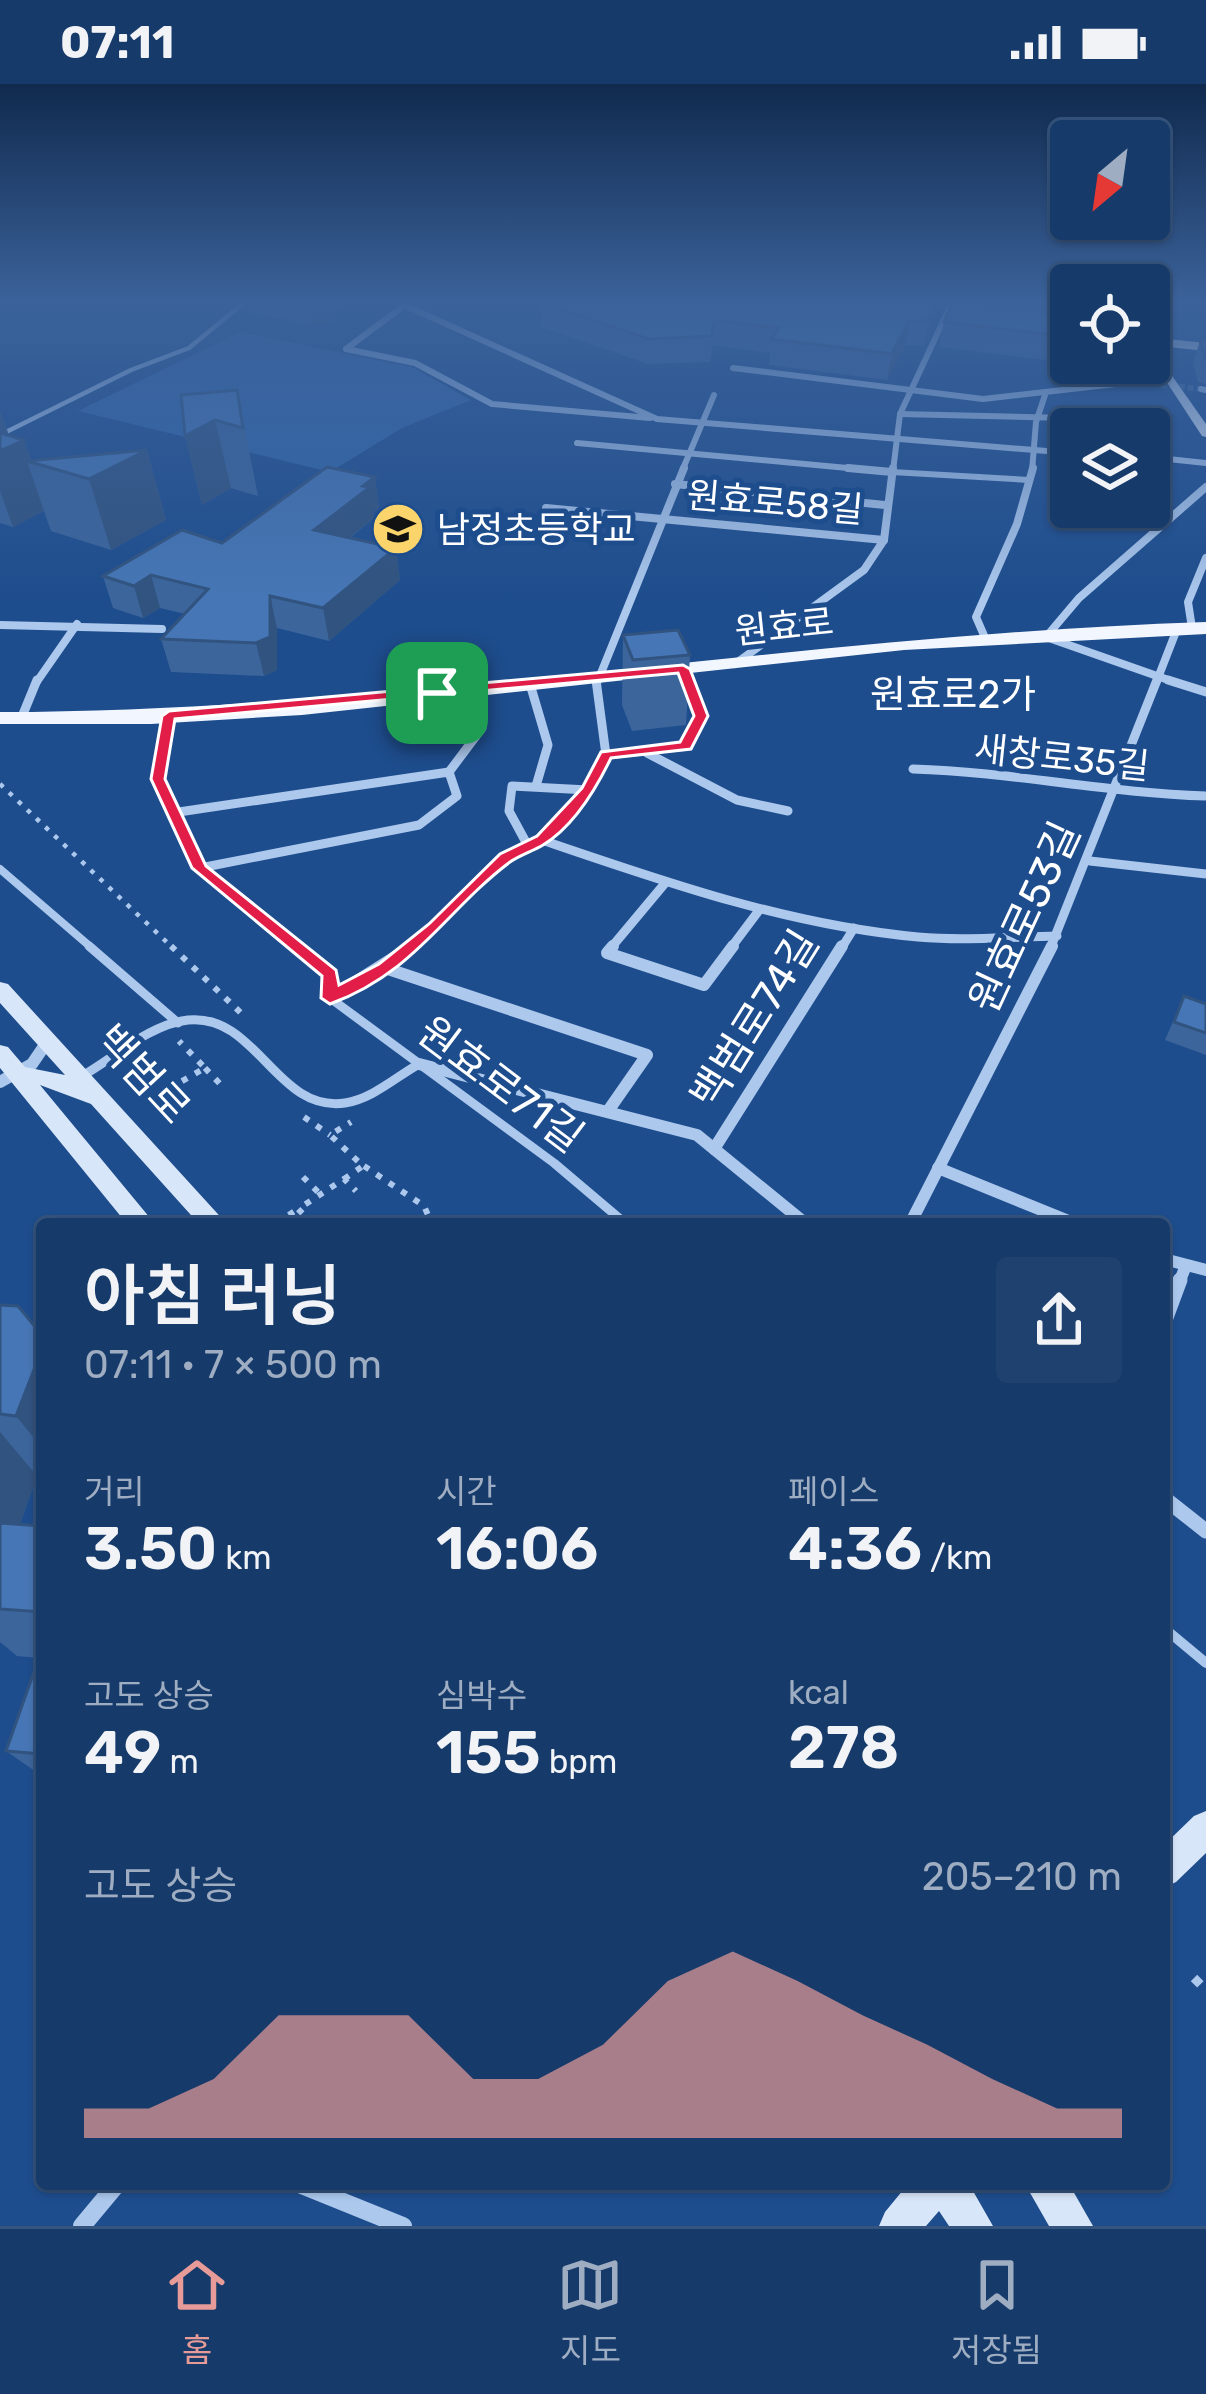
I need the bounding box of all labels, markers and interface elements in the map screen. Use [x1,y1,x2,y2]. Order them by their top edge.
text: 07:11 [60,16,174,69]
north arrow [1050,120,1170,240]
map controls [1050,120,1170,528]
button: locate [1050,264,1170,384]
button: layers [1050,408,1170,528]
street label: 원효로58길 [685,473,865,532]
school or university icon: 남정초등학교 [370,501,426,557]
place label: 남정초등학교 [437,508,636,551]
street label: 원효로 [732,600,836,653]
pin [386,642,488,744]
icon: arrive [404,660,470,726]
district label: 원효로2가 [870,672,1036,718]
street label: 새창로35길 [972,727,1151,788]
street label: 원효로53길 [959,814,1091,1021]
street label: 백범로74길 [680,921,829,1118]
street label: 원효로71길 [408,1006,593,1163]
street label: 백범로 [84,1015,200,1134]
text: 아침 러닝 [84,1257,341,1336]
button: share [996,1257,1122,1383]
text: 07:11 · 7 × 500 m [84,1342,382,1388]
text: 거리 [84,1472,145,1511]
text: 시간 [436,1472,497,1511]
text: 페이스 [788,1472,879,1511]
text: 3.50 [84,1513,217,1584]
text: 16:06 [436,1513,598,1584]
text: 4:36 [788,1513,922,1584]
text: km [217,1538,272,1577]
text: /km [922,1538,992,1577]
text: kcal [788,1673,849,1712]
text: 고도 상승 [84,1676,214,1715]
text: 심박수 [436,1676,527,1715]
text: 278 [788,1712,899,1783]
text: 49 [84,1717,161,1788]
text: 155 [436,1717,541,1788]
text: m [161,1742,199,1781]
text: bpm [541,1742,617,1781]
text: 205–210 m [922,1854,1122,1900]
text: 고도 상승 [84,1863,237,1909]
tab: 홈 [164,2252,230,2372]
tab: 지도 [557,2252,623,2372]
tab: 저장됨 [951,2252,1042,2372]

